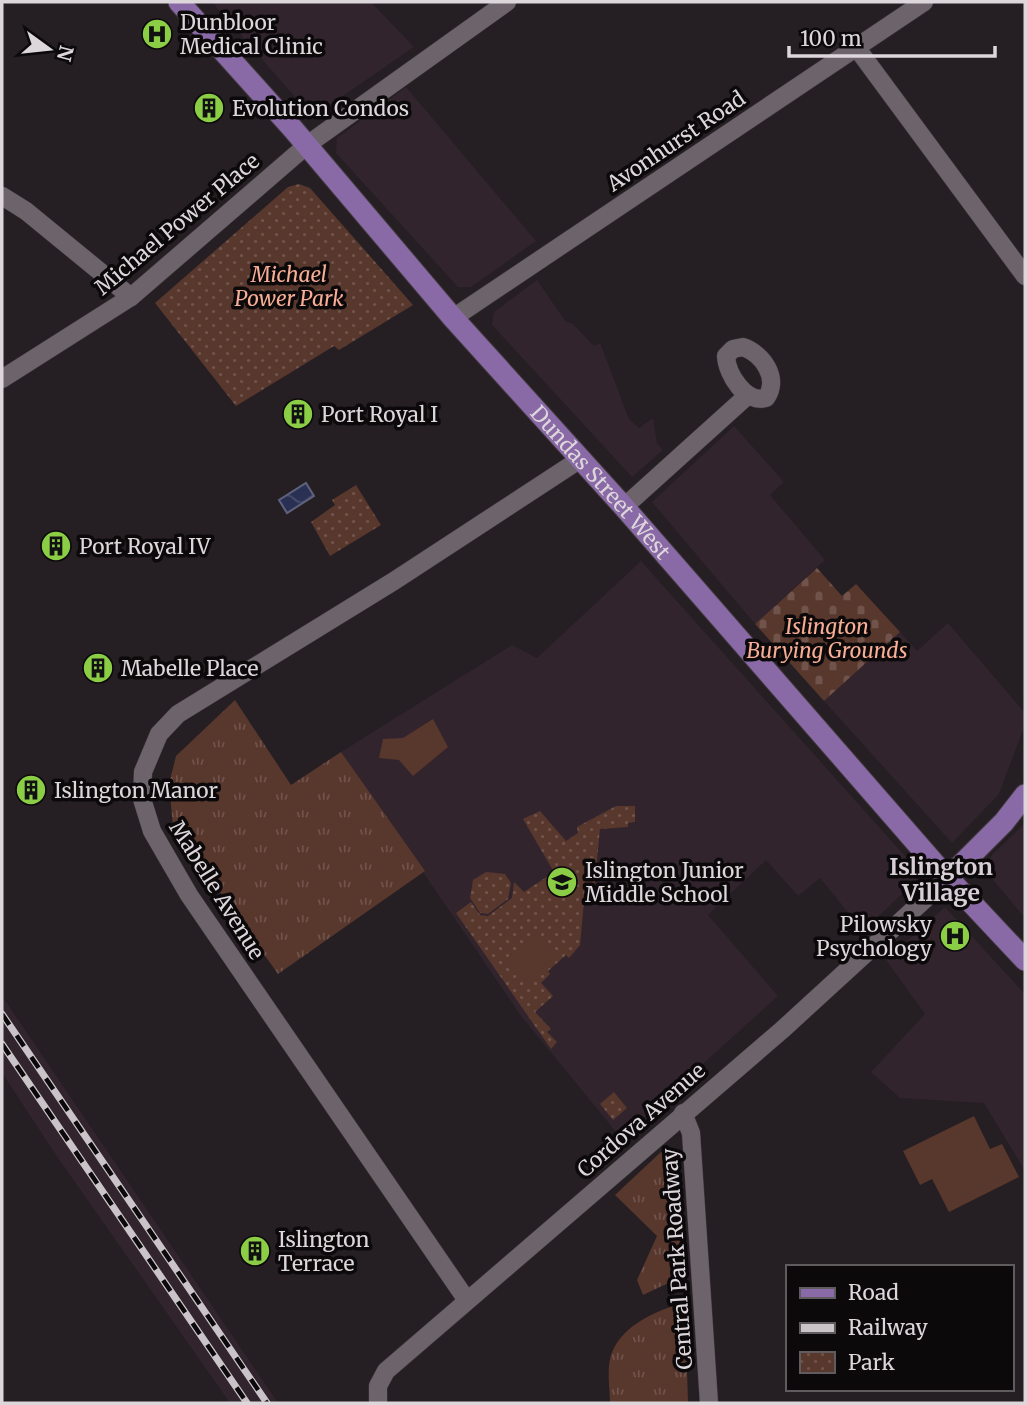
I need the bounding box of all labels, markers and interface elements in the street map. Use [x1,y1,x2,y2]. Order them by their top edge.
place label: Dunbloor Medical Clinic [180,9,323,60]
north arrow [14,14,84,84]
scale bar [789,14,996,58]
hospital icon: Dunbloor Medical Clinic [140,17,174,51]
text: 100 m [800,25,862,52]
text: N [52,43,79,64]
street label: Avonhurst Road [601,85,751,198]
building icon: Evolution Condos [192,91,226,125]
place label: Evolution Condos [232,95,409,122]
street label: Michael Power Place [89,147,265,301]
park label: Michael Power Park [234,261,344,312]
building icon: Port Royal I [281,397,315,431]
street label: Dundas Street West [525,399,677,565]
place label: Port Royal I [321,401,438,428]
building icon: Port Royal IV [39,529,73,563]
place label: Port Royal IV [79,533,211,560]
park label: Islington Burying Grounds [747,613,908,664]
building icon: Mabelle Place [81,651,115,685]
place label: Mabelle Place [121,655,258,682]
building icon: Islington Manor [14,773,48,807]
place label: Islington Manor [54,777,218,804]
street label: Mabelle Avenue [164,816,270,964]
district label: Islington Village [889,852,993,907]
place label: Islington Junior Middle School [585,857,744,908]
school or university icon: Islington Junior Middle School [545,865,579,899]
place label: Pilowsky Psychology [816,911,933,962]
hospital icon: Pilowsky Psychology [938,919,972,953]
street label: Cordova Avenue [571,1057,711,1183]
street label: Central Park Roadway [656,1147,698,1371]
place label: Islington Terrace [278,1226,369,1277]
building icon: Islington Terrace [238,1234,272,1268]
legend [786,1265,1013,1391]
text: Road [848,1279,899,1306]
text: Railway [848,1314,929,1341]
text: Park [848,1349,895,1376]

